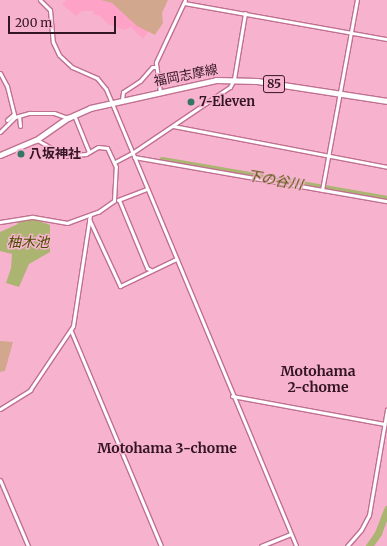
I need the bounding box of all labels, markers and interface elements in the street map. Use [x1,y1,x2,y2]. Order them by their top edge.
scale bar [10,8,118,34]
text: 200 m [15,15,52,30]
street label: 福岡志摩線 [153,62,219,90]
road number: 85 [263,74,285,94]
place label: 7-Eleven [199,94,255,110]
marker: 7-Eleven [186,97,196,107]
place label: 八坂神社 [29,146,81,162]
marker: 八坂神社 [16,149,26,159]
water label: 下の谷川 [246,167,304,193]
water label: 柚木池 [7,234,49,250]
district label: Motohama 2-chome [280,363,356,396]
district label: Motohama 3-chome [97,440,237,456]

